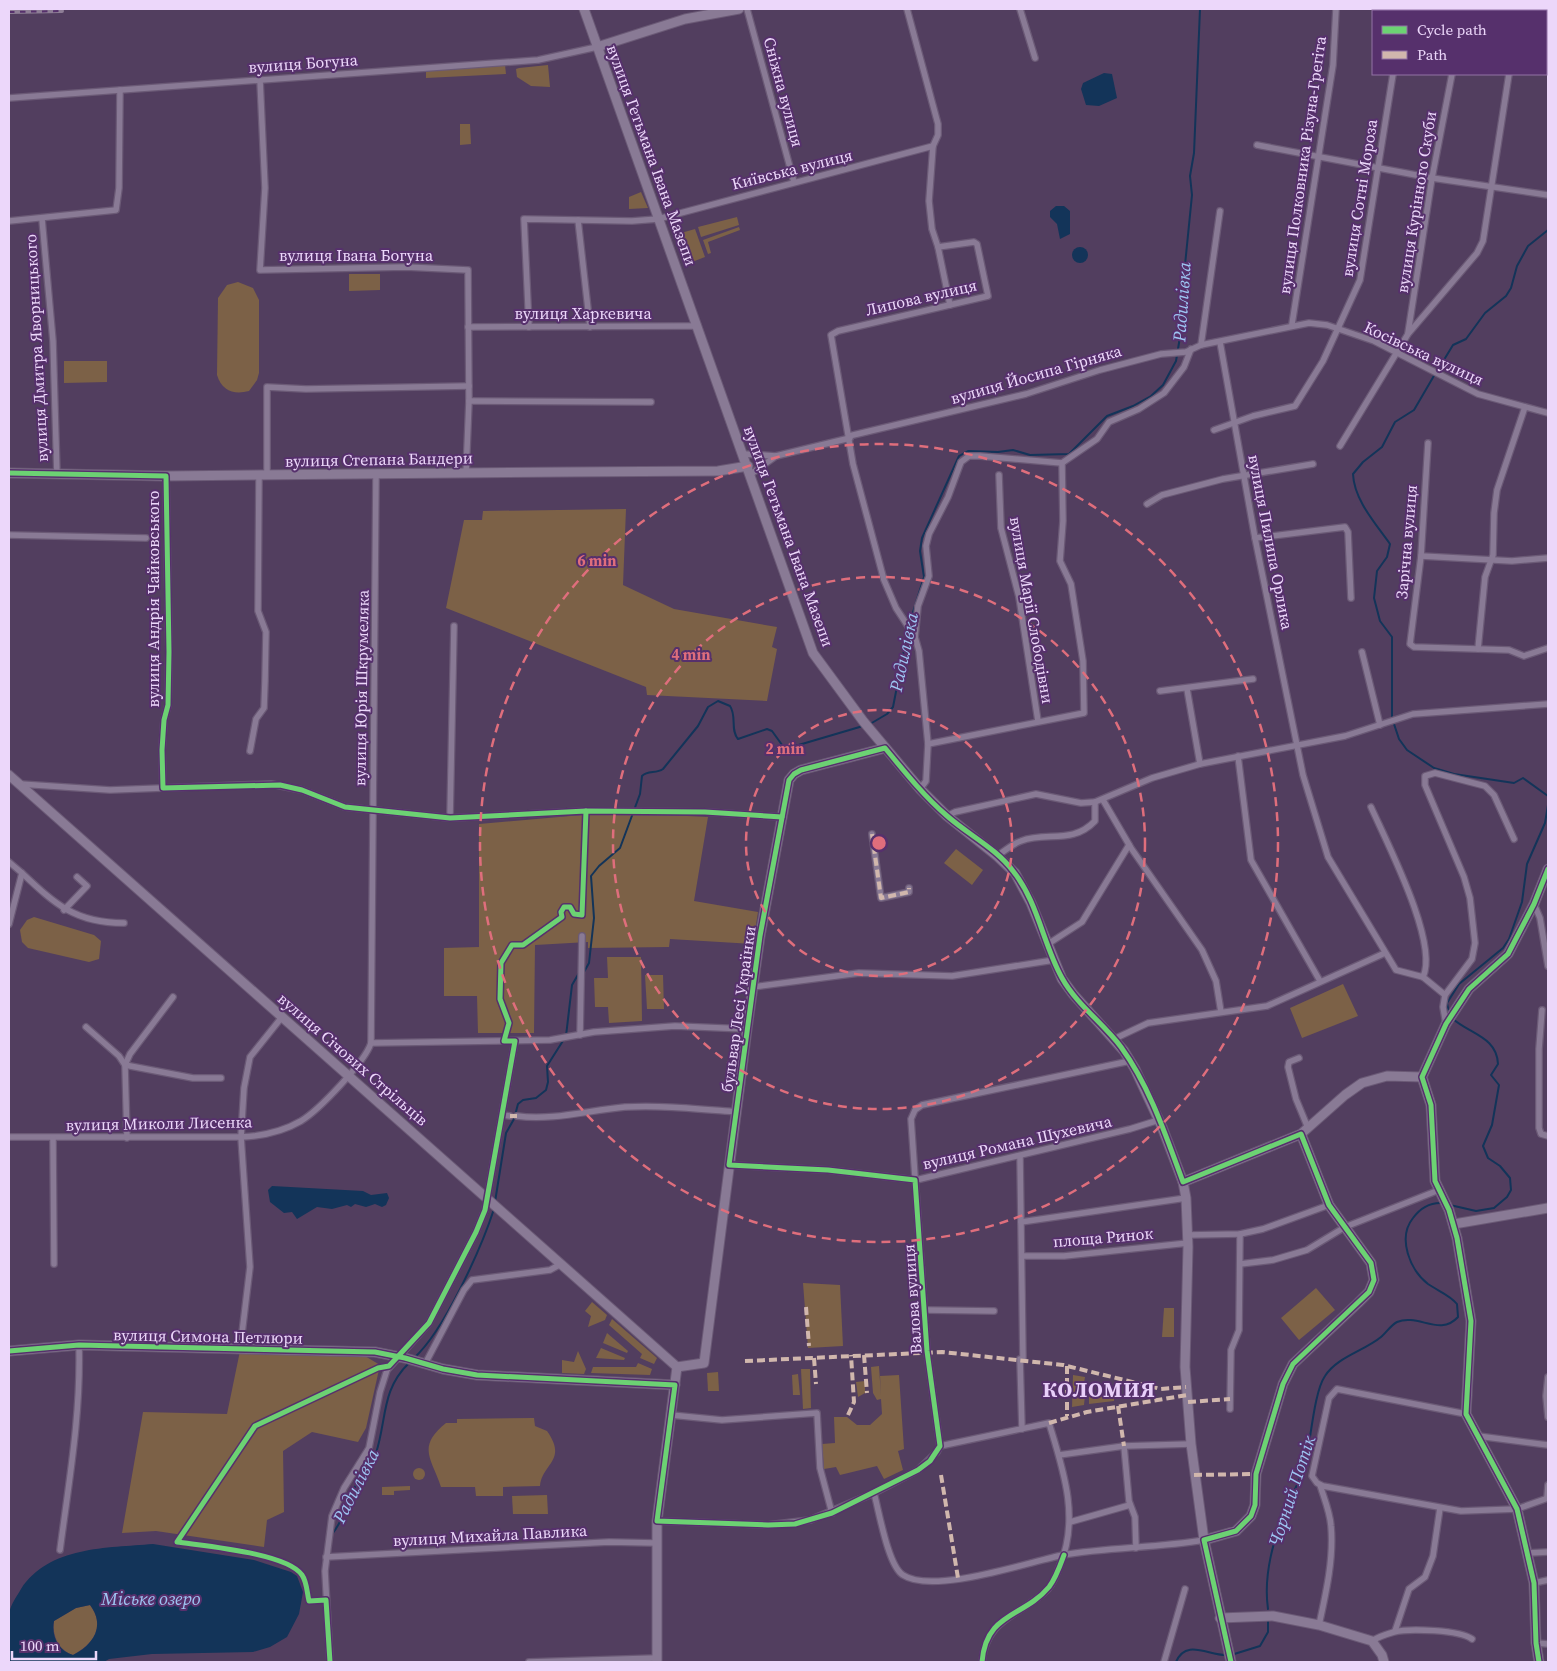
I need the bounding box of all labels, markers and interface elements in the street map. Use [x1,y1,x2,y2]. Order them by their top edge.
legend [1372,10,1547,75]
text: Cycle path [1417,19,1487,40]
street label: вулиця Полковника Різуна-Грегіта [1273,34,1331,295]
street label: Сніжна вулиця [759,35,809,149]
street label: вулиця Гетьмана Івана Мазепи [602,41,702,269]
text: Path [1417,44,1447,65]
street label: вулиця Богуна [247,48,359,78]
street label: вулиця Курінного Скуби [1391,109,1441,295]
street label: вулиця Сотні Мороза [1336,117,1382,278]
street label: Київська вулиця [729,143,855,195]
street label: вулиця Дмитра Яворницького [19,233,53,463]
street label: вулиця Івана Богуна [279,244,434,266]
water label: Радилівка [1166,261,1197,344]
street label: Липова вулиця [863,273,979,321]
street label: вулиця Харкевича [514,302,652,324]
street label: Косівська вулиця [1361,316,1487,390]
street label: вулиця Йосипа Гірняка [948,339,1125,409]
street label: вулиця Гетьмана Івана Мазепи [739,422,839,650]
street label: вулиця Степана Бандери [285,446,473,472]
street label: вулиця Пилипа Орлика [1243,453,1299,632]
street label: Зарічна вулиця [1390,484,1422,600]
street label: вулиця Андрія Чайковського [142,490,164,708]
street label: вулиця Марії Слободівни [1005,515,1059,705]
text: 6 min [578,550,616,571]
street label: вулиця Юрія Шкрумеляка [348,589,374,786]
water label: Радилівка [883,610,924,695]
text: 4 min [672,644,710,665]
text: 2 min [766,738,804,759]
centre of rings [870,834,888,852]
street label: бульвар Лесі Українки [715,924,761,1094]
street label: вулиця Січових Стрільців [273,988,433,1130]
street label: вулиця Романа Шухевича [920,1109,1115,1174]
street label: вулиця Миколи Лисенка [66,1110,253,1136]
street label: площа Ринок [1052,1222,1154,1252]
street label: Валова вулиця [897,1243,927,1355]
street label: вулиця Симона Петлюри [113,1323,303,1349]
district label: КОЛОМИЯ [1042,1375,1156,1404]
water label: Чорний Потік [1262,1432,1321,1549]
water label: Радилівка [326,1444,385,1528]
street label: вулиця Михайла Павлика [392,1519,588,1551]
water label: Міське озеро [100,1586,201,1611]
scale bar [12,1628,96,1660]
text: 100 m [20,1635,60,1656]

